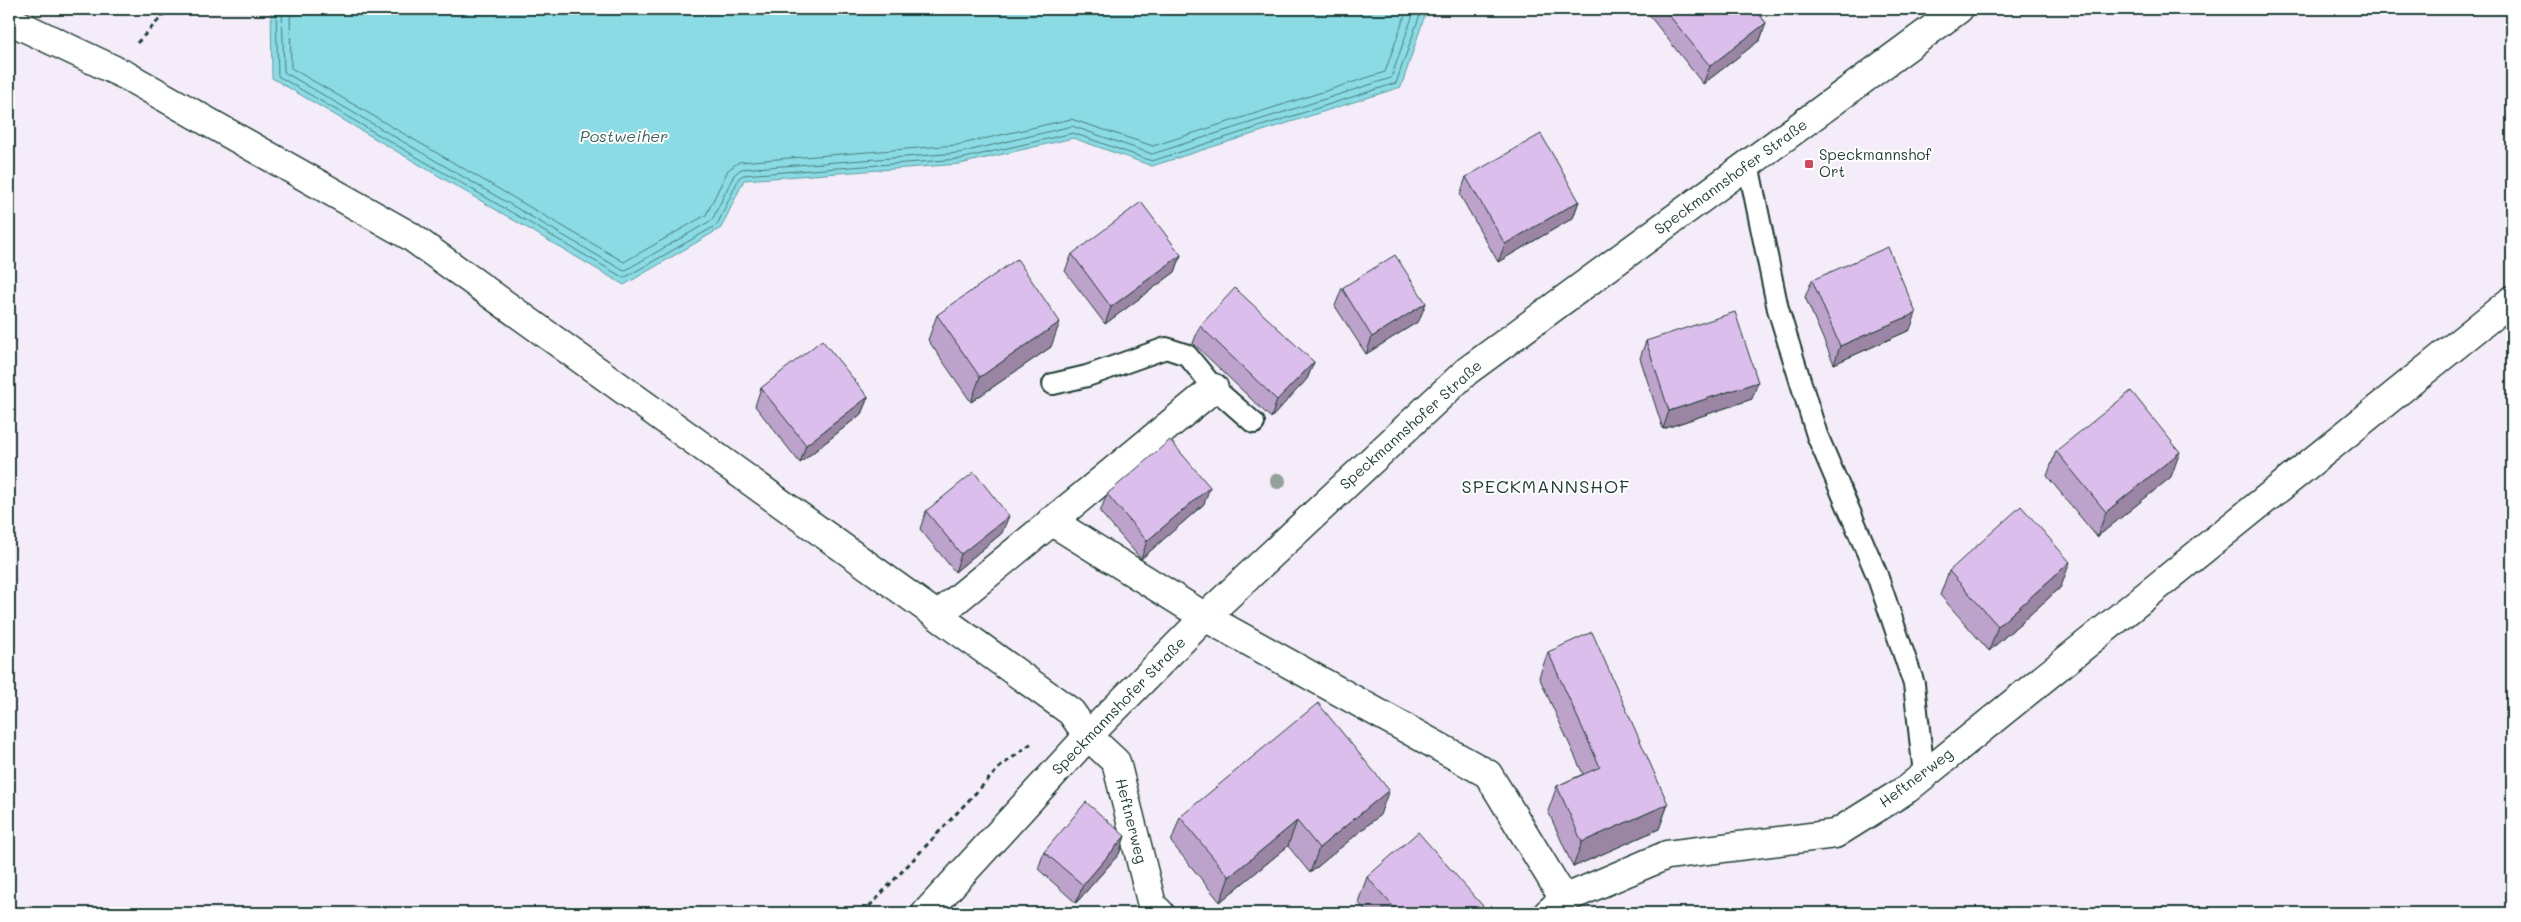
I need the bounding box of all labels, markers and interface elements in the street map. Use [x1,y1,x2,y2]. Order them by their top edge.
street label: Speckmannshofer Straße [1650,114,1811,239]
water label: Postweiher [580,125,668,146]
place label: Speckmannshof Ort [1819,144,1932,181]
marker: Speckmannshof Ort [1803,158,1815,170]
street label: Speckmannshofer Straße [1335,355,1486,493]
district label: SPECKMANNSHOF [1462,474,1630,498]
street label: Speckmannshofer Straße [1047,632,1190,779]
street label: Heftnerweg [1875,743,1956,811]
street label: Heftnerweg [1112,776,1152,866]

